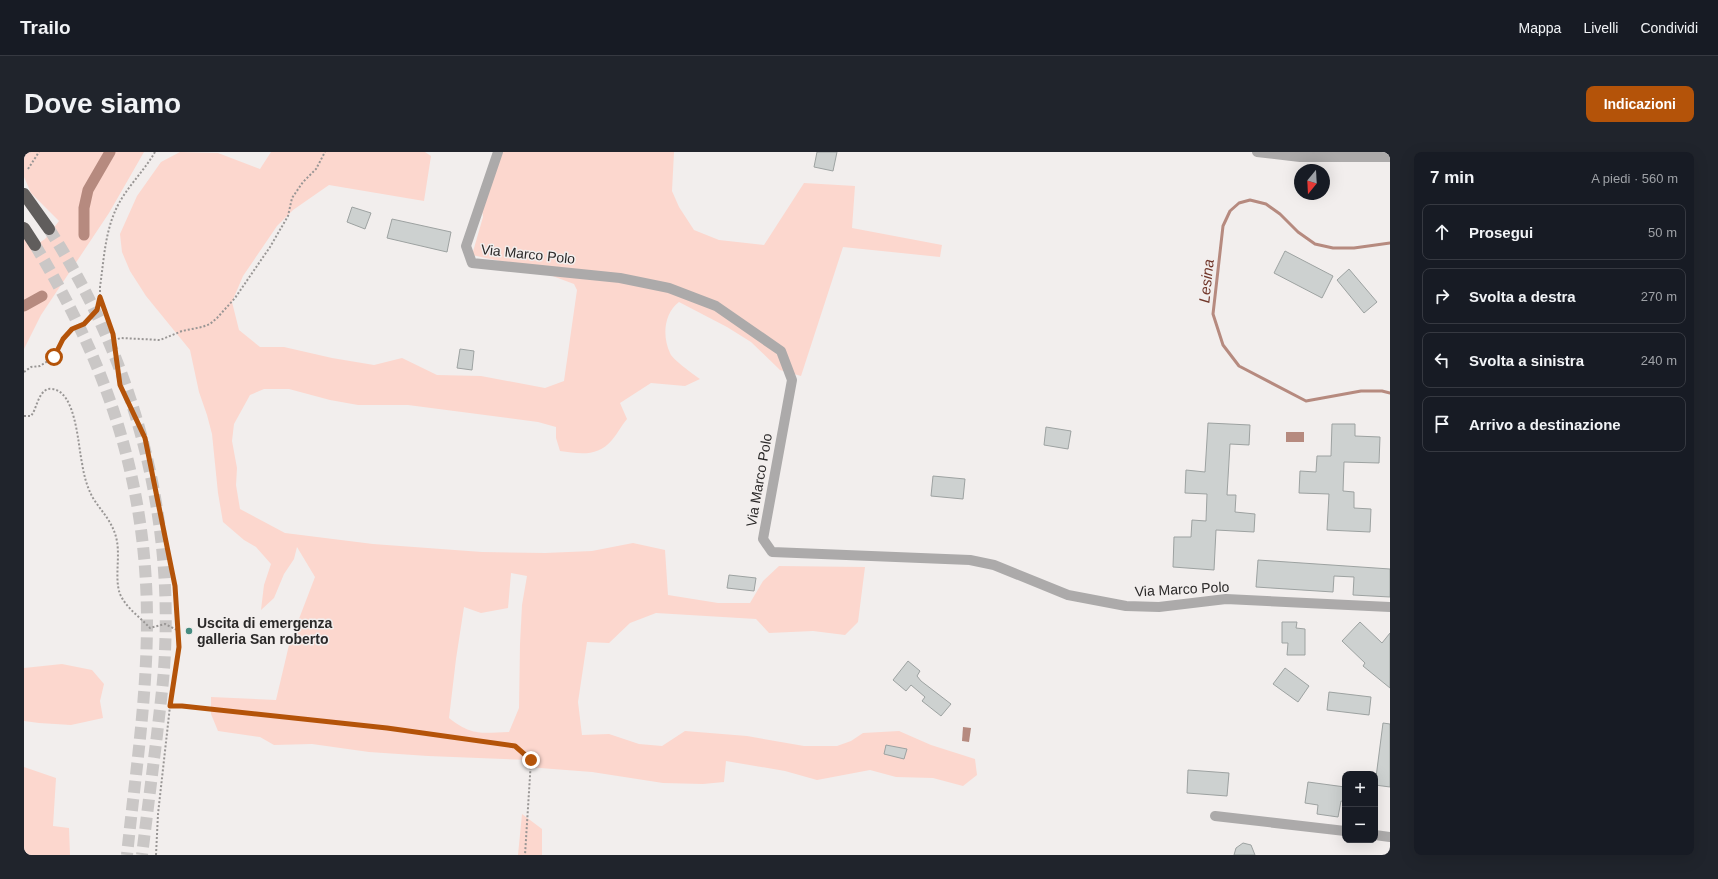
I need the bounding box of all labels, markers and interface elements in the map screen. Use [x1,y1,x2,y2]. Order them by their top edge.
text: Trailo [20,17,71,38]
text: Mappa [1519,20,1561,36]
text: Livelli [1583,20,1618,36]
text: Condividi [1640,20,1698,36]
button: Indicazioni [1586,86,1694,122]
text: Dove siamo [24,88,181,119]
north arrow [1294,164,1330,200]
text: 7 min [1430,168,1474,187]
text: A piedi · 560 m [1591,171,1678,186]
icon: ahead [1431,221,1453,243]
text: Prosegui [1469,224,1533,241]
text: 50 m [1648,225,1677,240]
street label: Via Marco Polo [480,241,576,267]
water label: Lesina [1195,258,1217,304]
icon: right [1431,285,1453,307]
text: Svolta a destra [1469,288,1576,305]
text: 270 m [1641,289,1677,304]
route start [45,348,63,366]
icon: left [1431,349,1453,371]
text: Svolta a sinistra [1469,352,1584,369]
text: 240 m [1641,353,1677,368]
icon: arrive [1431,413,1453,435]
text: Arrivo a destinazione [1469,416,1621,433]
street label: Via Marco Polo [743,432,775,528]
street label: Via Marco Polo [1134,579,1230,599]
place label: Uscita di emergenza galleria San roberto [197,615,333,647]
marker: Uscita di emergenza galleria San roberto [184,626,194,636]
route end [522,751,540,769]
map controls [1342,771,1378,843]
button: + [1342,771,1378,807]
button: − [1342,807,1378,843]

